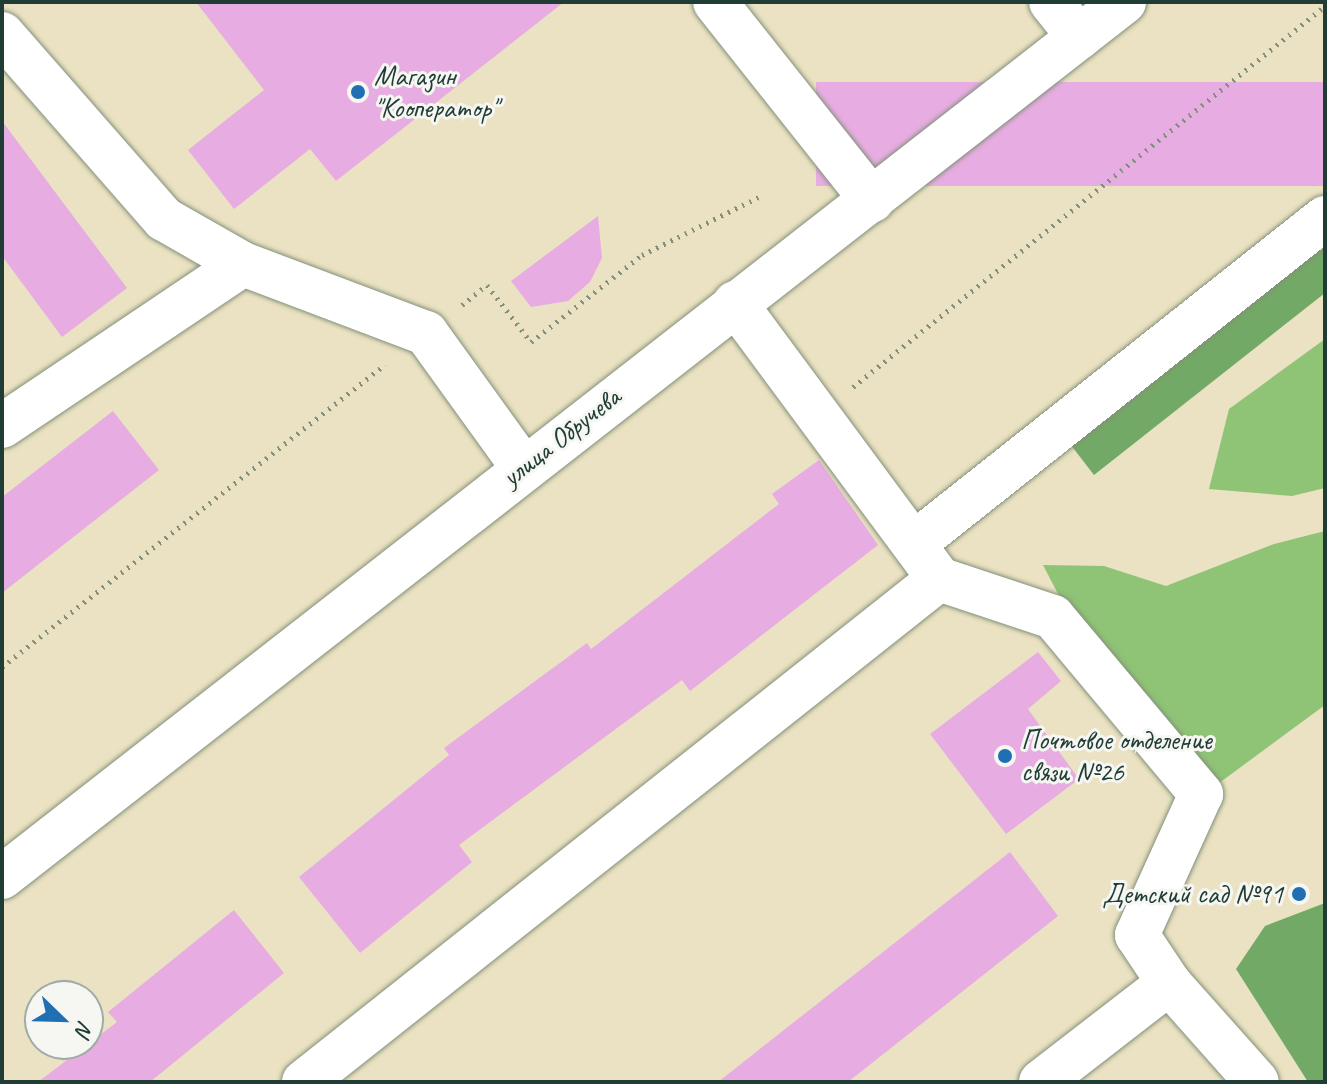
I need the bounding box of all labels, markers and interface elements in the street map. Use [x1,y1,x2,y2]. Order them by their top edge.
place label: Магазин "Кооператор" [374,59,498,125]
marker: Магазин "Кооператор" [349,83,367,101]
street label: улица Обручева [495,380,627,494]
place label: Почтовое отделение связи №26 [1021,723,1210,789]
marker: Почтовое отделение связи №26 [996,747,1014,765]
place label: Детский сад №91 [1102,877,1283,911]
marker: Детский сад №91 [1290,885,1308,903]
north arrow [24,980,104,1060]
text: N [69,1017,100,1040]

